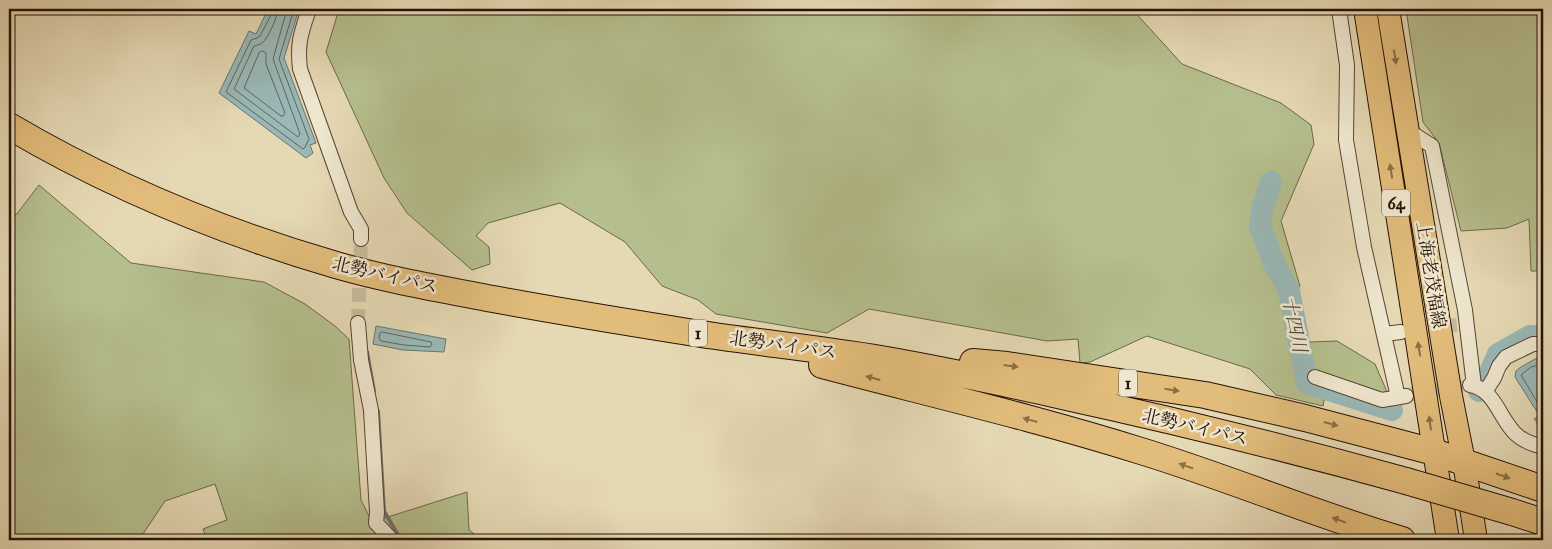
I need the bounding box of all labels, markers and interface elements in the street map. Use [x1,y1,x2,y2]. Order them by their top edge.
one-way arrow [1392,49,1400,65]
one-way arrow [1386,163,1394,179]
road number: 64 [1382,190,1410,217]
street label: 上海老茂福線 [1412,220,1450,330]
street label: 北勢バイパス [330,252,440,298]
water label: 十四川 [1277,294,1312,356]
road number: 1 [689,319,707,346]
street label: 北勢バイパス [728,327,838,363]
one-way arrow [1414,341,1422,357]
one-way arrow [1004,362,1020,370]
road number: 1 [1119,369,1137,396]
one-way arrow [866,374,881,382]
one-way arrow [1164,386,1180,394]
street label: 北勢バイパス [1140,404,1250,450]
one-way arrow [1023,415,1038,423]
one-way arrow [1426,415,1434,431]
one-way arrow [1323,421,1338,429]
one-way arrow [1178,462,1193,470]
one-way arrow [1496,472,1511,480]
one-way arrow [1331,516,1346,524]

